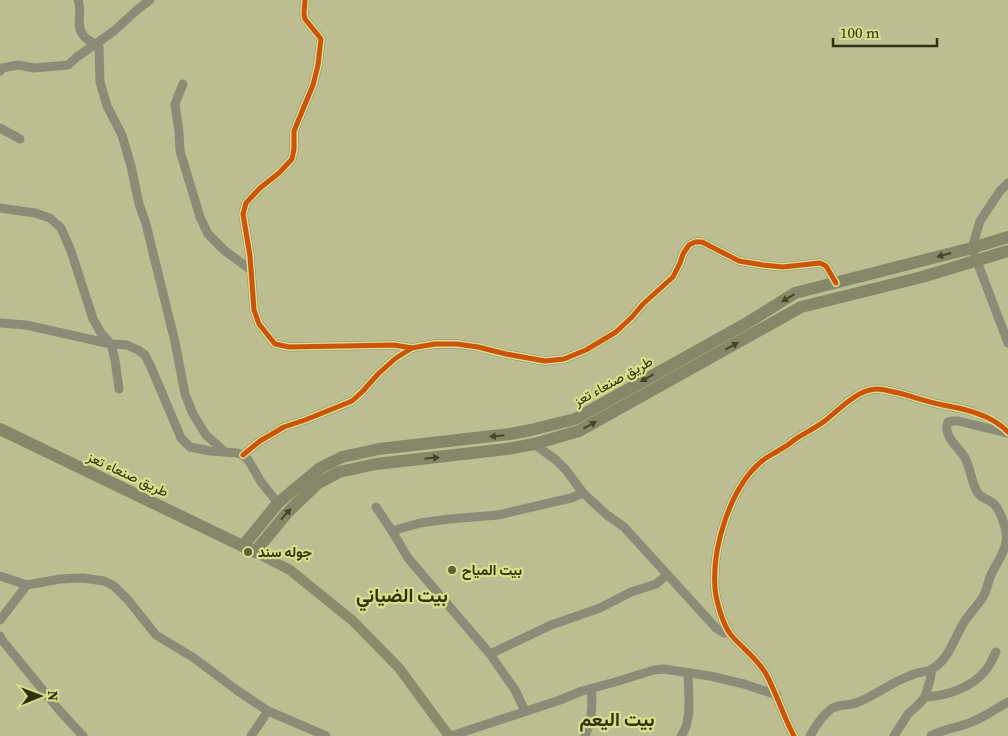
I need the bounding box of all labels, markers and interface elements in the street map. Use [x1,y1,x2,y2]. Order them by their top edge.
scale bar [833,15,937,47]
text: 100 m [840,22,880,43]
one-way arrow [937,251,952,259]
one-way arrow [781,293,794,302]
one-way arrow [725,342,739,350]
street label: طريق صنعاء تعز [569,351,656,411]
one-way arrow [640,374,654,383]
one-way arrow [583,420,596,429]
one-way arrow [489,432,505,440]
street label: طريق صنعاء تعز [83,446,172,502]
one-way arrow [424,454,440,462]
one-way arrow [280,509,292,521]
place label: جوله سند [258,542,312,562]
marker: جوله سند [242,546,254,558]
place label: بيت المياح [462,560,522,580]
marker: بيت المياح [446,564,458,576]
district label: بيت الضياني [356,582,448,612]
north arrow [15,671,65,721]
text: N [43,690,63,701]
district label: بيت اليعم [579,706,655,732]

